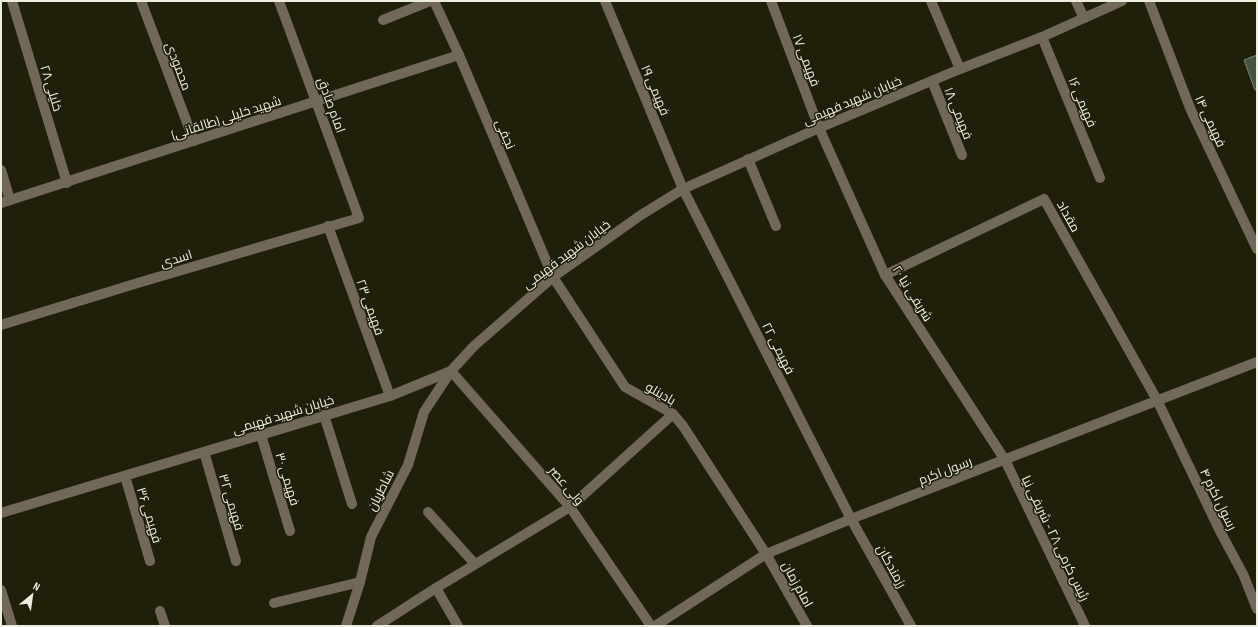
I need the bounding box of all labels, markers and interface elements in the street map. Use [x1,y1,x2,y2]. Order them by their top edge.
street label: فهیمی ۱۷ [789,32,823,89]
street label: محمودی [162,40,195,93]
street label: خلیلی ۲۸ [36,63,66,113]
street label: فهیمی ۱۹ [637,63,673,118]
street label: خیابان شهید فهیمی [801,73,904,129]
street label: امام صادق [313,75,348,136]
street label: فهیمی ۱۶ [1064,75,1100,130]
street label: فهیمی ۱۸ [940,85,976,142]
street label: شهید خلیلی (طالقانی) [169,93,283,143]
street label: فهیمی ۱۴ [1191,93,1229,150]
street label: نجفی [492,117,519,152]
street label: مقداد [1053,198,1083,235]
street label: خیابان شهید فهیمی [520,217,614,293]
street label: اسدی [158,247,194,271]
street label: ۲۰ شریفی نیا [889,263,936,325]
street label: فهیمی ۲۳ [353,277,388,337]
street label: فهیمی ۲۲ [758,320,798,377]
street label: بادینلو [642,379,679,409]
street label: خیابان شهید فهیمی [230,392,336,438]
street label: فهیمی ۳۰ [271,451,303,508]
street label: رسول اکرم [916,453,975,489]
street label: ولی عصر [545,462,587,509]
street label: رسول اکرم ۴ [1195,466,1240,533]
street label: شاطریان [364,467,398,514]
street label: فهیمی ۳۲ [215,472,247,532]
street label: رئیس کرمی ۲۸ - شریفی نیا [1018,473,1092,604]
street label: فهیمی ۳۶ [133,485,165,545]
street label: رزمندگان [873,542,910,591]
street label: امام زمان [777,559,816,611]
north arrow [12,575,52,615]
text: N [31,580,42,594]

